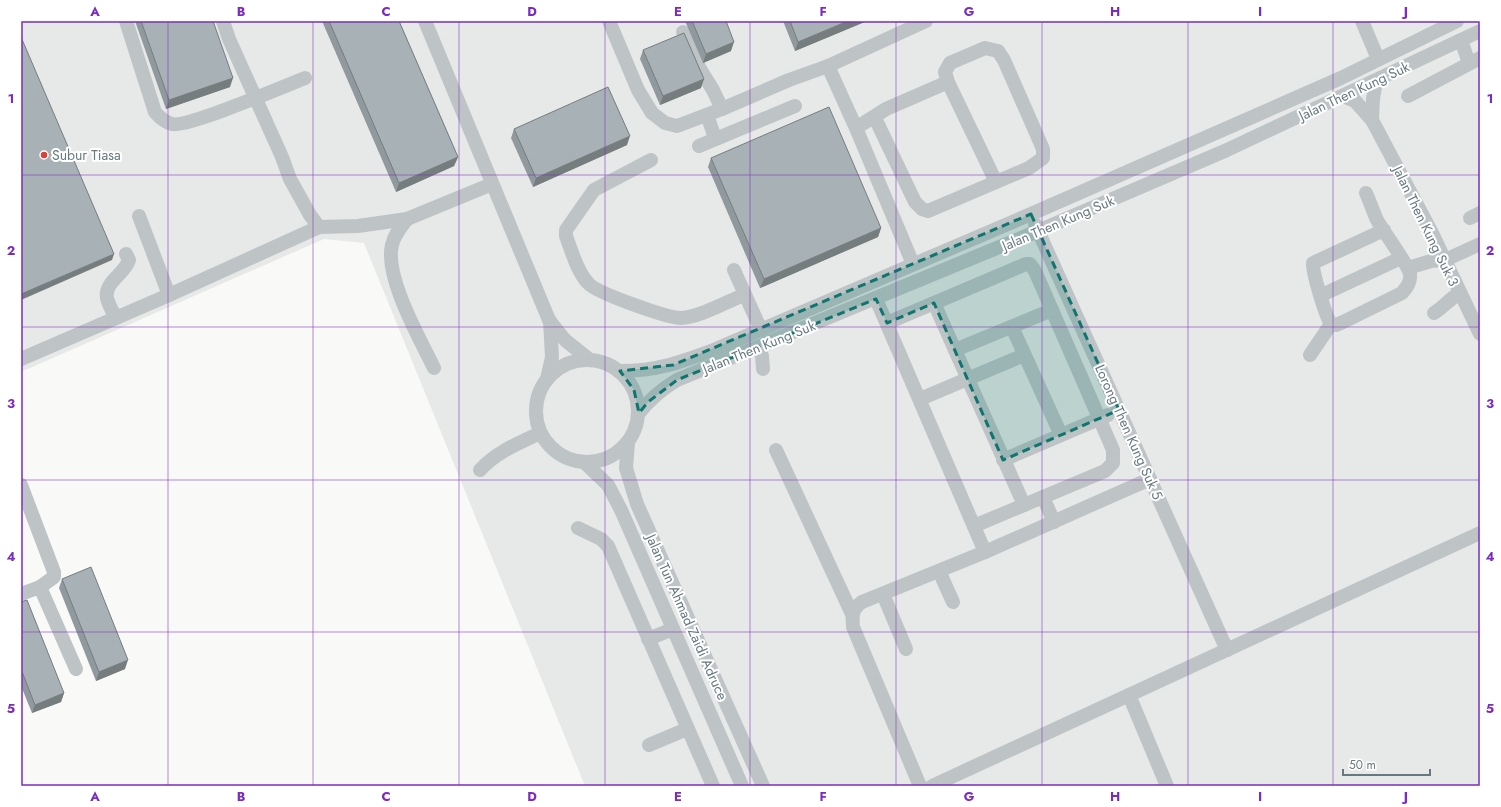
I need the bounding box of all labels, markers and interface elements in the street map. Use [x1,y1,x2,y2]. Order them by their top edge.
text: A [89,2,100,21]
text: B [237,2,246,21]
text: C [381,2,391,21]
text: D [527,2,537,21]
text: E [674,2,682,21]
text: F [819,2,827,21]
text: G [964,2,975,21]
text: H [1110,2,1120,21]
text: I [1258,2,1262,21]
text: J [1401,2,1408,21]
street label: Jalan Then Kung Suk [1294,56,1413,126]
text: 1 [8,89,14,108]
text: 1 [1487,89,1493,108]
place label: Subur Tiasa [52,145,121,165]
marker: Subur Tiasa [39,150,49,160]
street label: Jalan Then Kung Suk 3 [1387,161,1464,290]
street label: Jalan Then Kung Suk [997,190,1118,256]
text: 2 [7,241,15,260]
text: 2 [1486,241,1494,260]
street label: Jalan Then Kung Suk [698,315,819,379]
street label: Lorong Then Kung Suk 5 [1090,361,1168,503]
text: 3 [7,394,15,413]
text: 3 [1486,394,1494,413]
street label: Jalan Tun Ahmad Zaidi Adruce [641,529,733,703]
text: 4 [6,547,16,566]
text: 4 [1485,547,1495,566]
text: 5 [7,699,15,718]
text: 5 [1486,699,1494,718]
scale bar [1343,751,1430,777]
text: 50 m [1349,756,1376,774]
text: A [89,787,100,806]
text: B [237,787,246,806]
text: C [381,787,391,806]
text: D [527,787,537,806]
text: E [674,787,682,806]
text: F [819,787,827,806]
text: G [964,787,975,806]
text: H [1110,787,1120,806]
text: I [1258,787,1262,806]
text: J [1401,787,1408,806]

